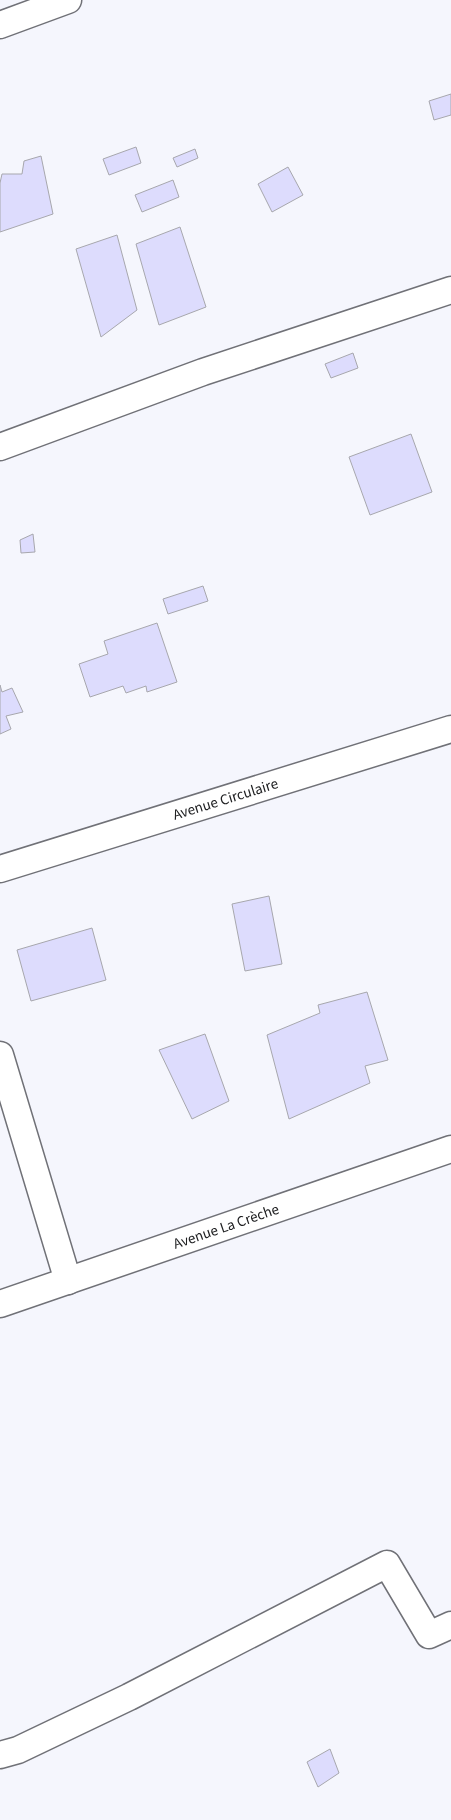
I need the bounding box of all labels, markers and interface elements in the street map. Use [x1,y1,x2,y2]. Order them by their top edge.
street label: Avenue Circulaire [170,773,281,825]
street label: Avenue La Crèche [170,1198,282,1254]

